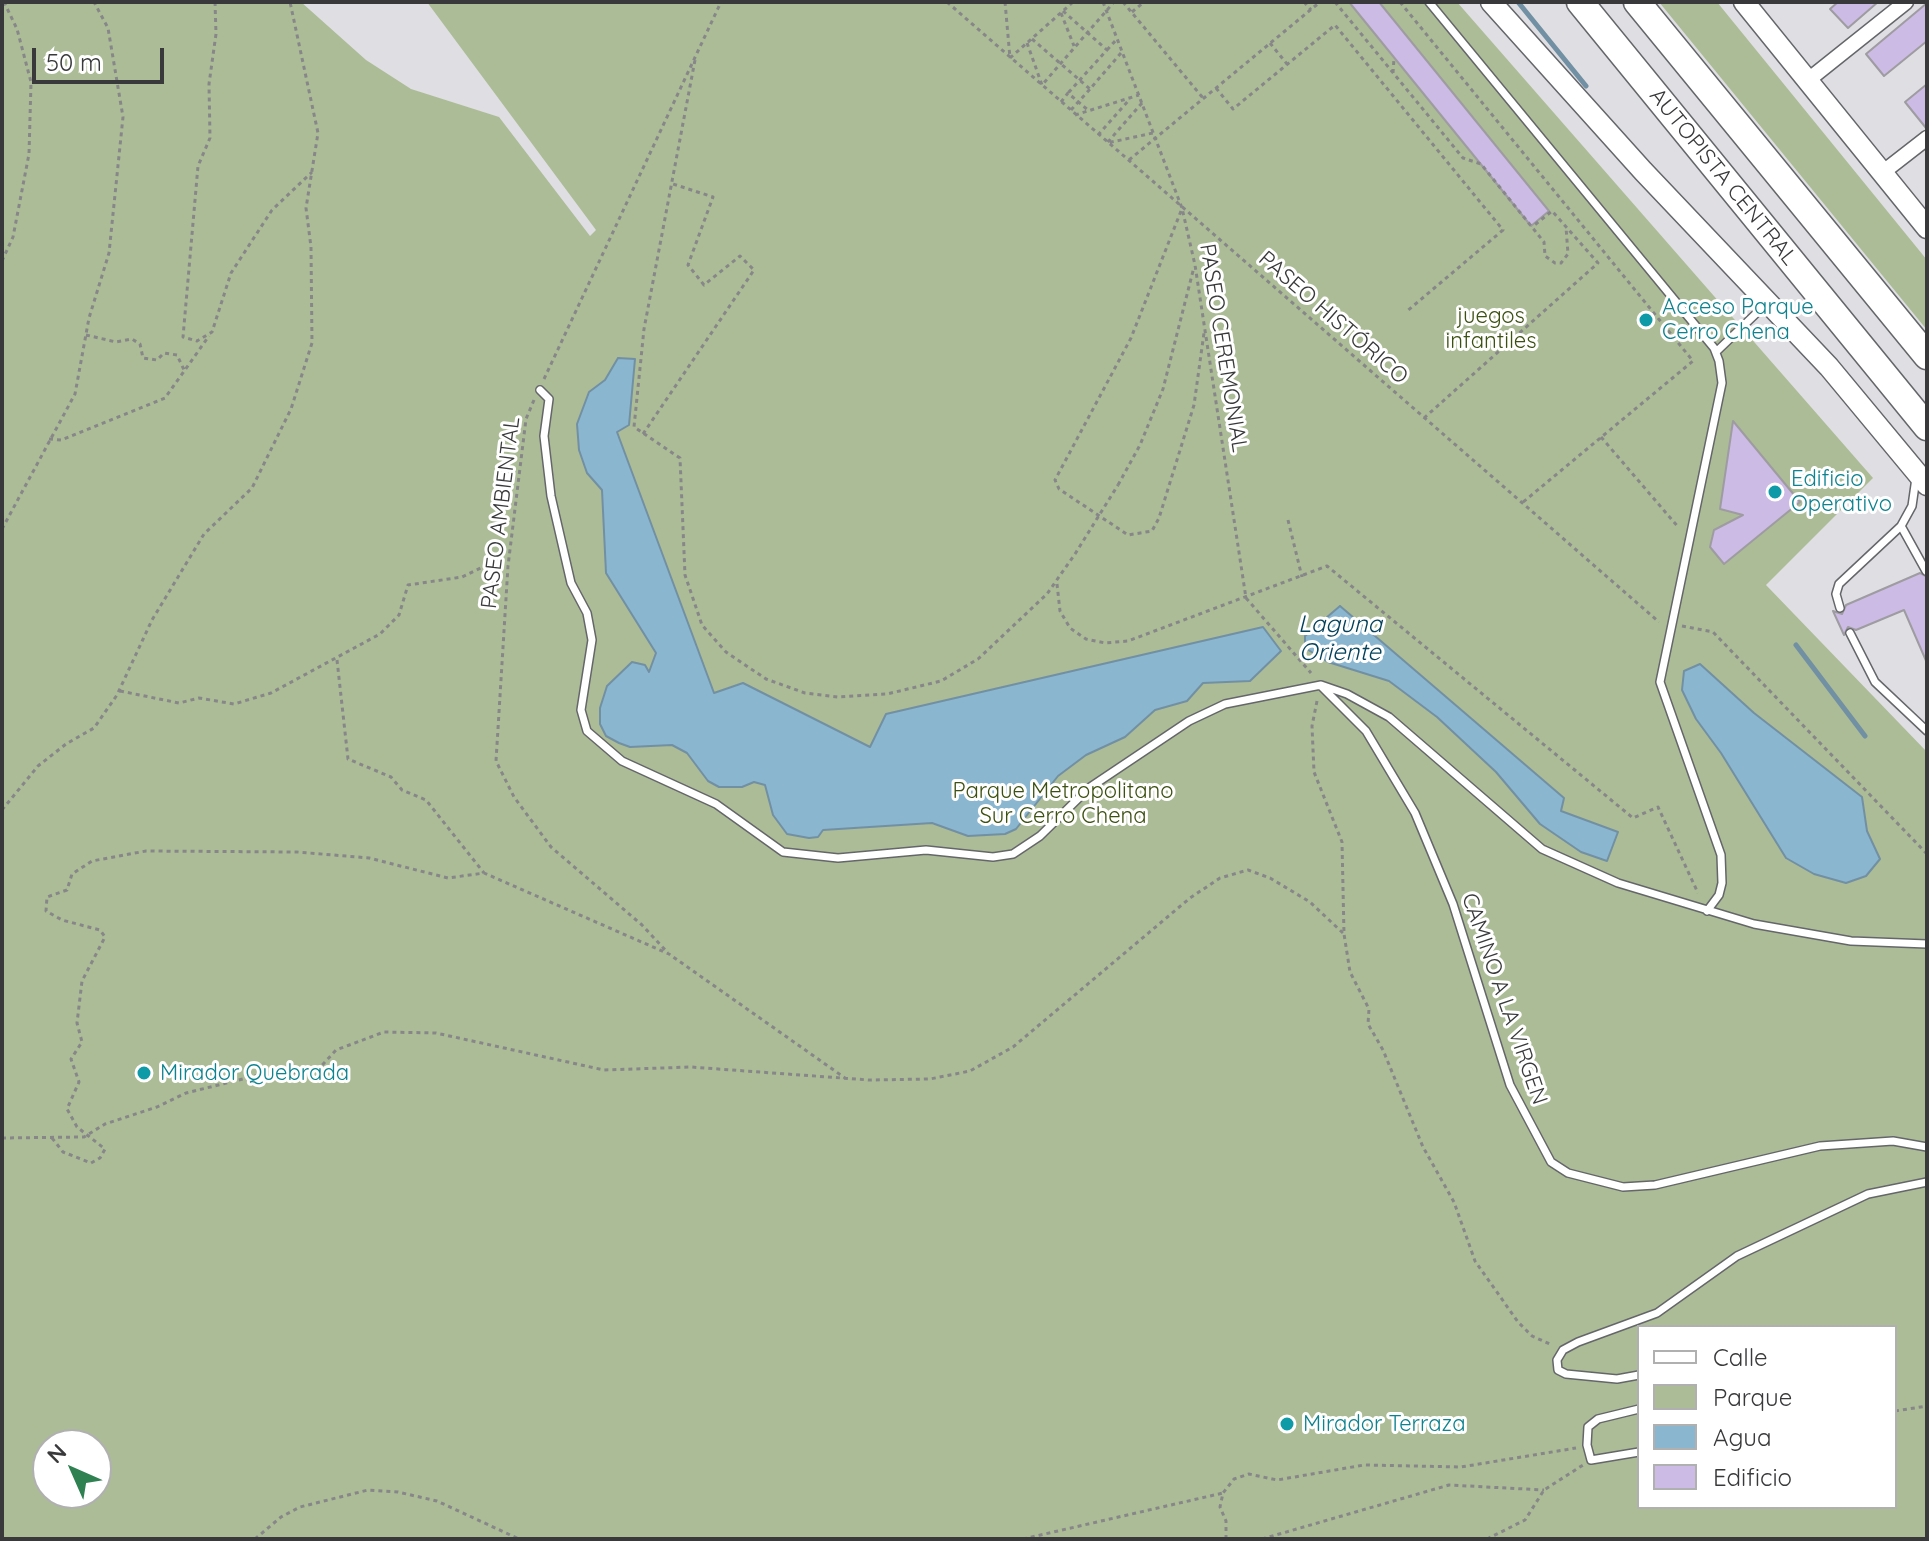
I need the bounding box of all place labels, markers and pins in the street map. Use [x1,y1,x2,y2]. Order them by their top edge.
place label: Acceso Parque Cerro Chena [1662,294,1814,346]
marker: Acceso Parque Cerro Chena [1637,311,1655,329]
place label: Edificio Operativo [1791,466,1892,518]
marker: Edificio Operativo [1766,483,1784,501]
place label: Mirador Quebrada [160,1060,349,1086]
marker: Mirador Quebrada [135,1064,153,1082]
place label: Mirador Terraza [1303,1411,1465,1437]
marker: Mirador Terraza [1278,1415,1296,1433]

